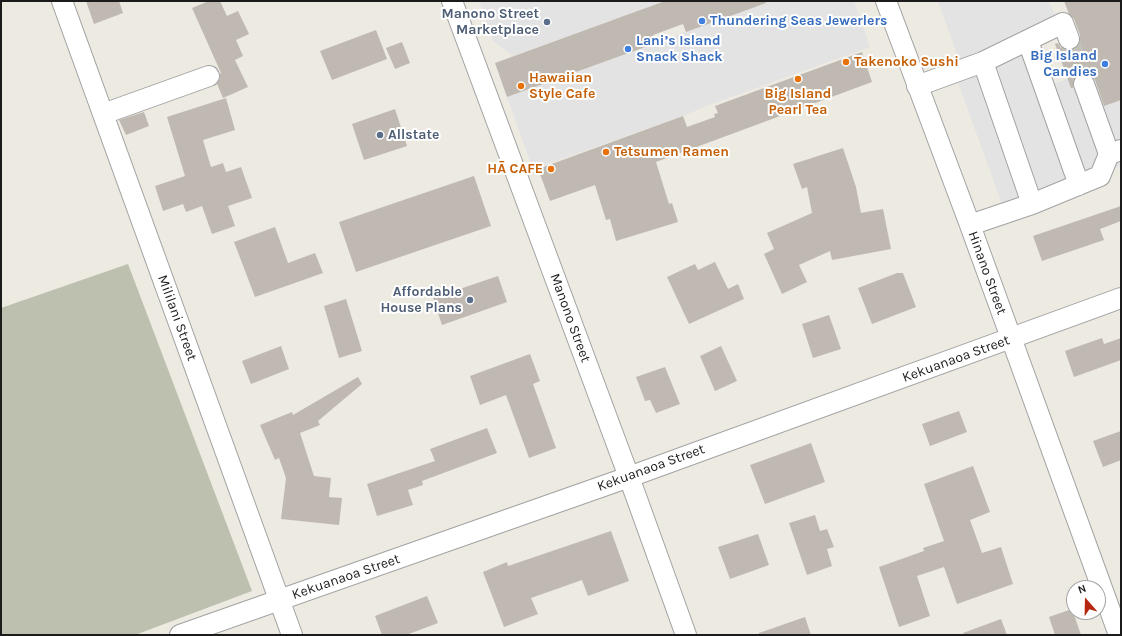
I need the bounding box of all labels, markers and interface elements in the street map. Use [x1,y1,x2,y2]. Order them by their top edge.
place label: Manono Street Marketplace [441,6,539,38]
place label: Thundering Seas Jewerlers [710,13,887,29]
marker: Thundering Seas Jewerlers [697,16,707,26]
marker: Manono Street Marketplace [542,17,552,27]
place label: Lani’s Island Snack Shack [636,33,723,66]
marker: Lani’s Island Snack Shack [623,44,633,54]
place label: Big Island Candies [1030,48,1097,80]
place label: Takenoko Sushi [854,54,959,70]
marker: Takenoko Sushi [841,57,851,67]
marker: Big Island Candies [1100,59,1110,69]
place label: Hawaiian Style Cafe [529,70,595,102]
marker: Big Island Pearl Tea [793,74,803,84]
marker: Hawaiian Style Cafe [516,81,526,91]
place label: Big Island Pearl Tea [765,86,831,118]
place label: Allstate [388,127,439,143]
marker: Allstate [375,130,385,140]
place label: Tetsumen Ramen [614,144,729,160]
marker: Tetsumen Ramen [601,147,611,157]
place label: HĀ CAFE [487,161,543,177]
marker: HĀ CAFE [546,164,556,174]
street label: Hinano Street [964,229,1010,317]
street label: Manono Street [546,271,594,365]
street label: Mililani Street [154,273,200,363]
place label: Affordable House Plans [380,284,462,316]
marker: Affordable House Plans [465,295,475,305]
street label: Kekuanaoa Street [900,332,1012,386]
street label: Kekuanaoa Street [595,441,707,495]
street label: Kekuanaoa Street [290,551,402,603]
north arrow [1066,580,1106,620]
text: N [1076,582,1088,597]

